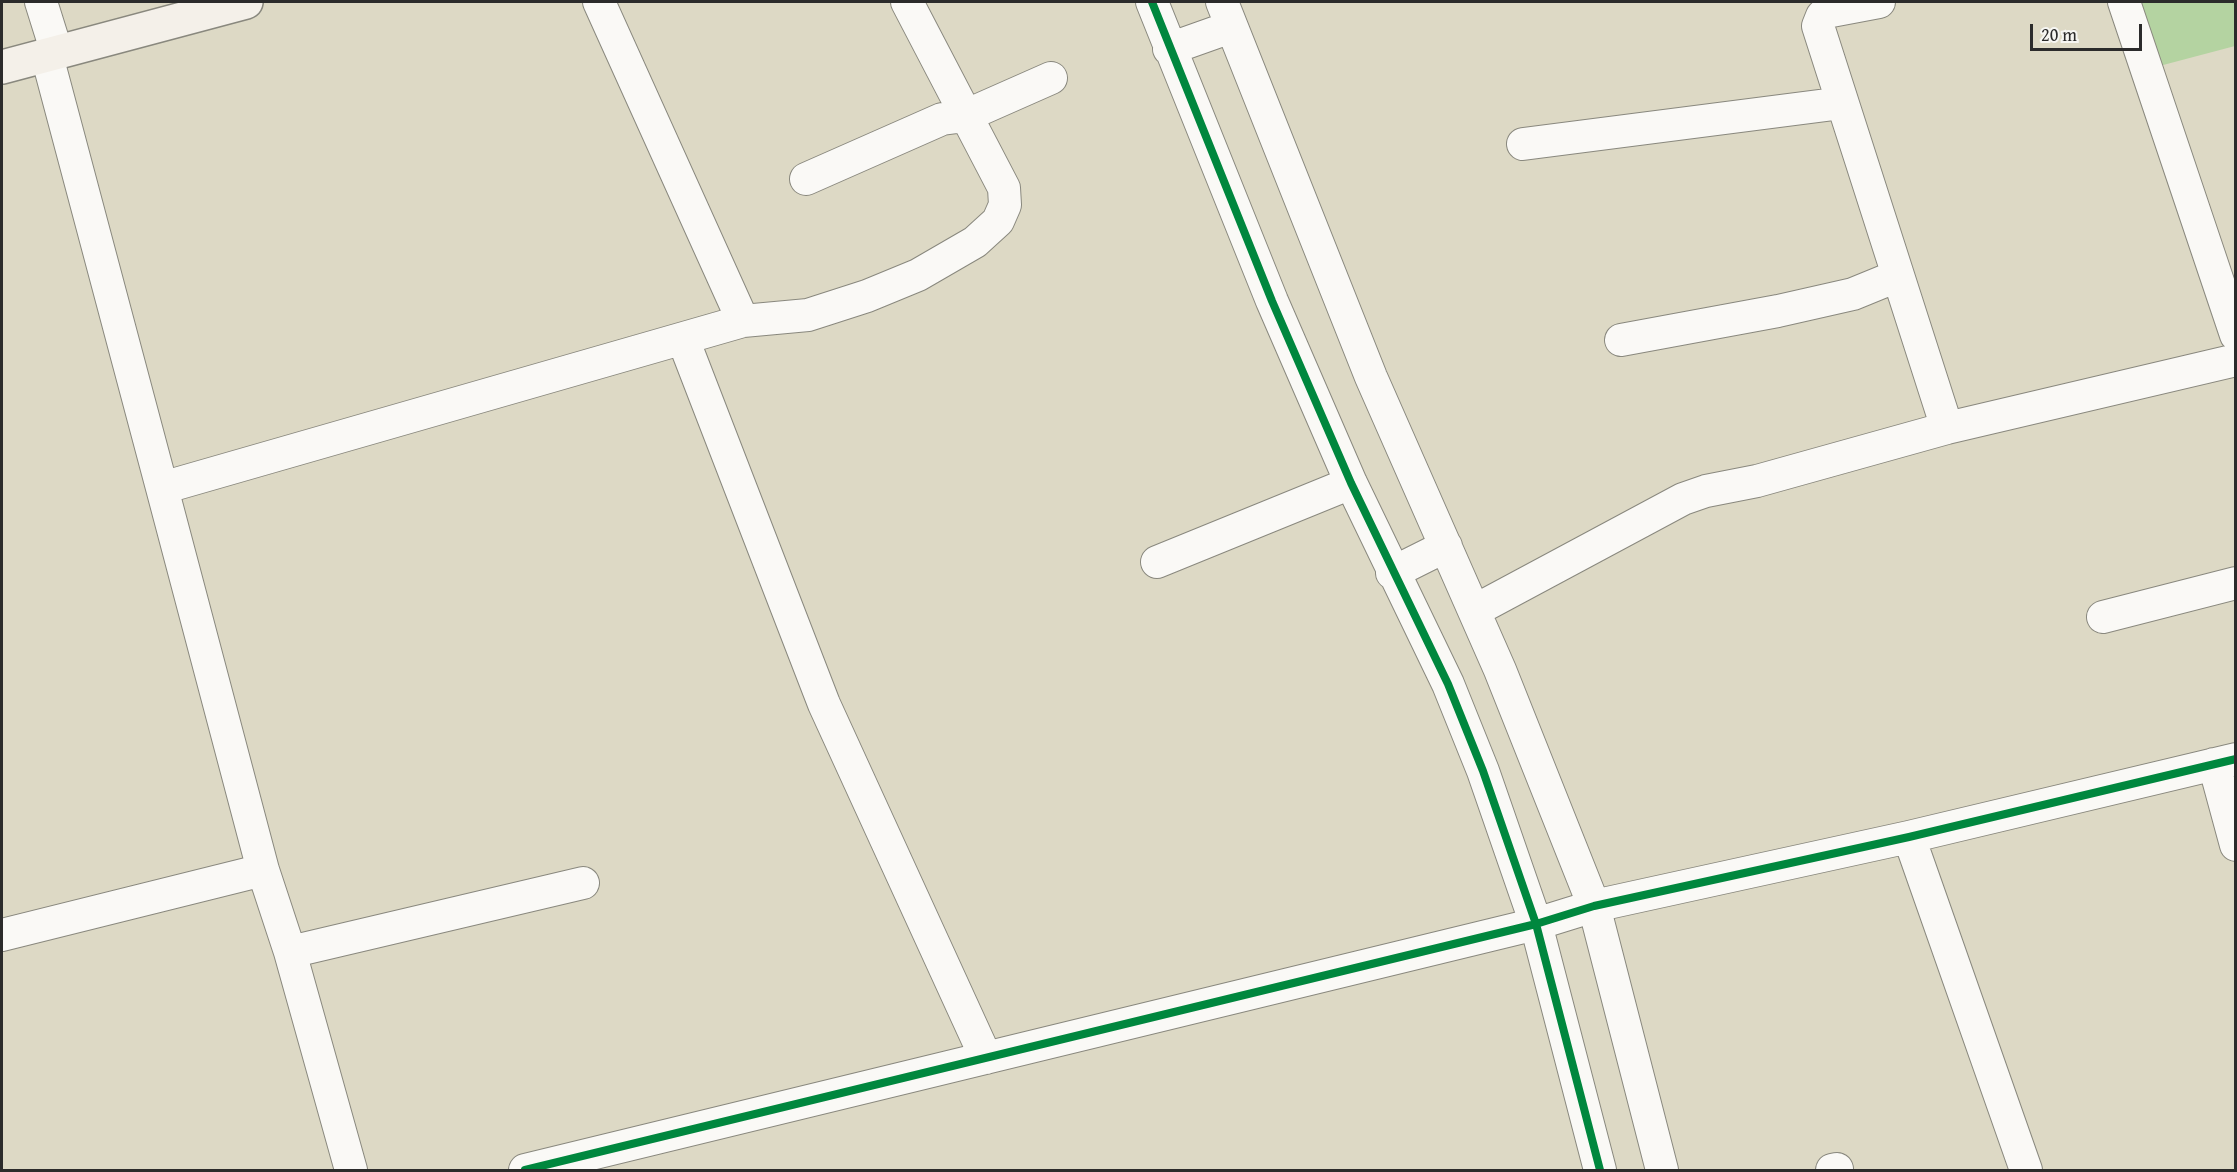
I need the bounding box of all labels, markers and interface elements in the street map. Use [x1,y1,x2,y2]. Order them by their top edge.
scale bar [2033,12,2146,50]
text: 20 m [2041,21,2077,48]

